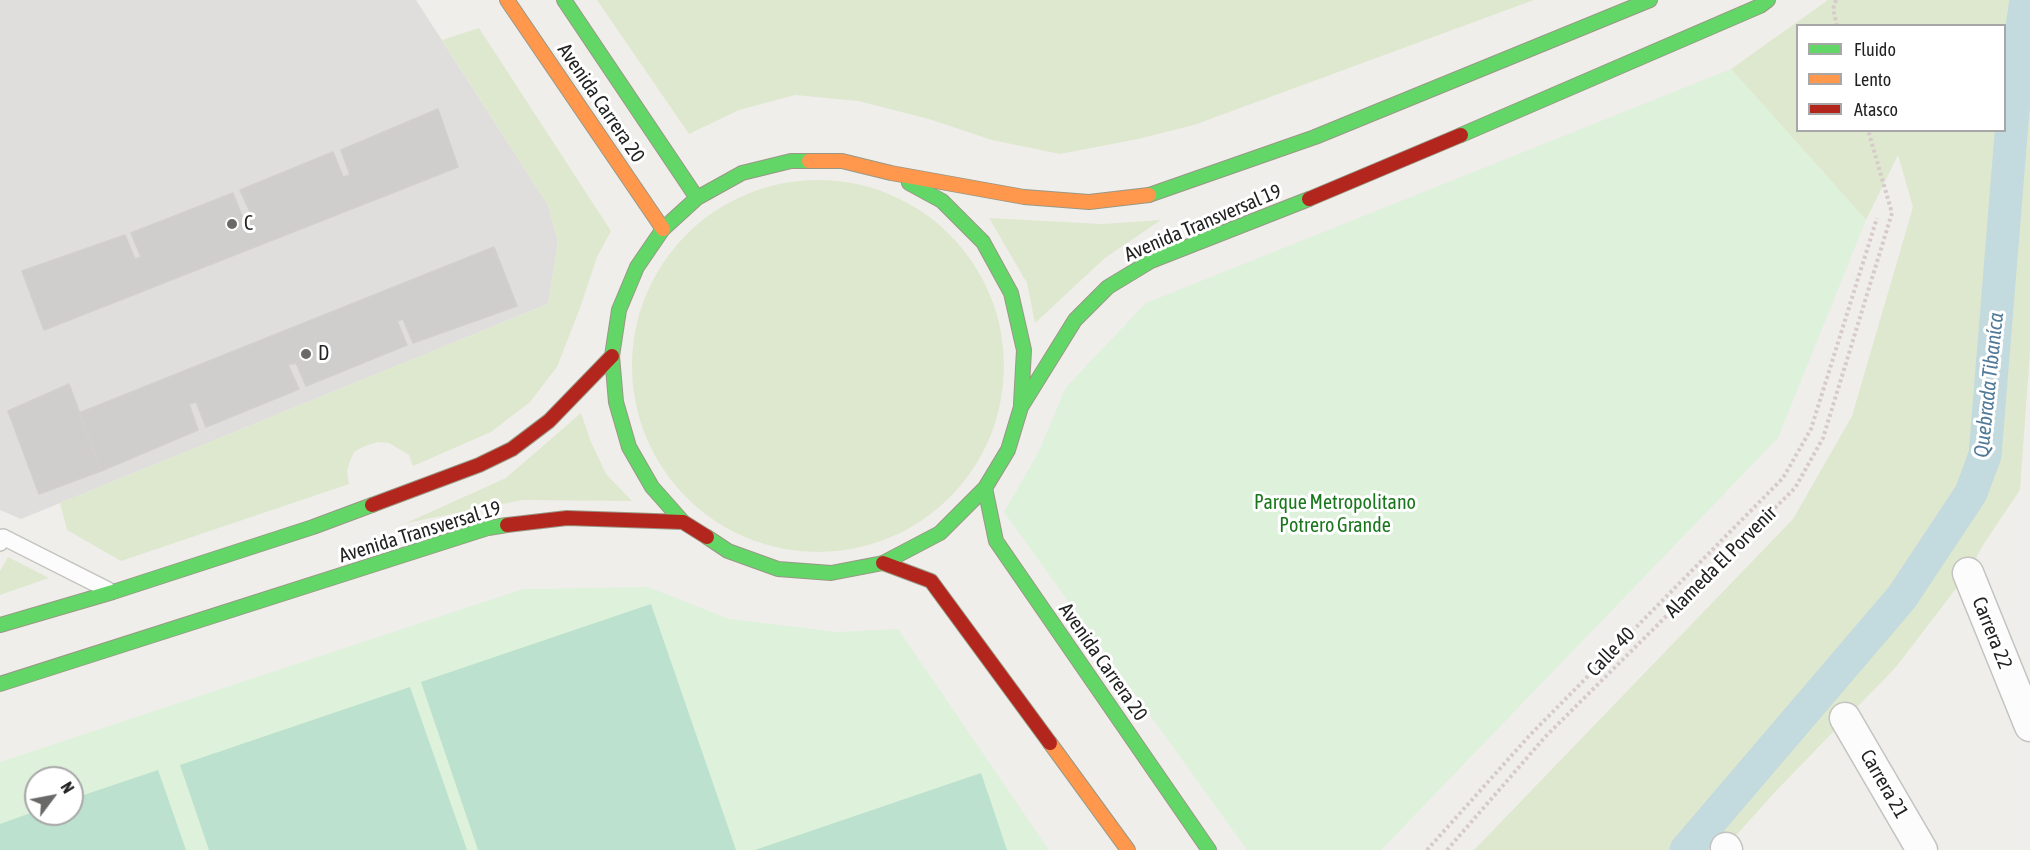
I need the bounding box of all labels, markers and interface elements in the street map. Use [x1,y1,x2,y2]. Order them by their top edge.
legend [1796,24,2006,132]
street label: Avenida Carrera 20 [552,39,650,167]
text: Fluido [1854,39,1896,60]
text: Lento [1854,69,1891,90]
text: Atasco [1854,99,1898,120]
street label: Avenida Transversal 19 [1121,179,1285,267]
place label: C [244,212,253,236]
marker: C [225,217,239,231]
water label: Quebrada Tibaníca [1969,311,2009,459]
place label: D [318,342,329,366]
marker: D [299,347,313,361]
park label: Parque Metropolitano Potrero Grande [1254,491,1416,538]
street label: Avenida Transversal 19 [336,496,504,568]
street label: Alameda El Porvenir [1660,501,1782,623]
street label: Carrera 22 [1967,593,2017,673]
street label: Avenida Carrera 20 [1054,598,1152,726]
street label: Calle 40 [1582,622,1640,682]
street label: Carrera 21 [1855,745,1913,823]
north arrow [24,766,84,826]
text: N [57,779,78,796]

